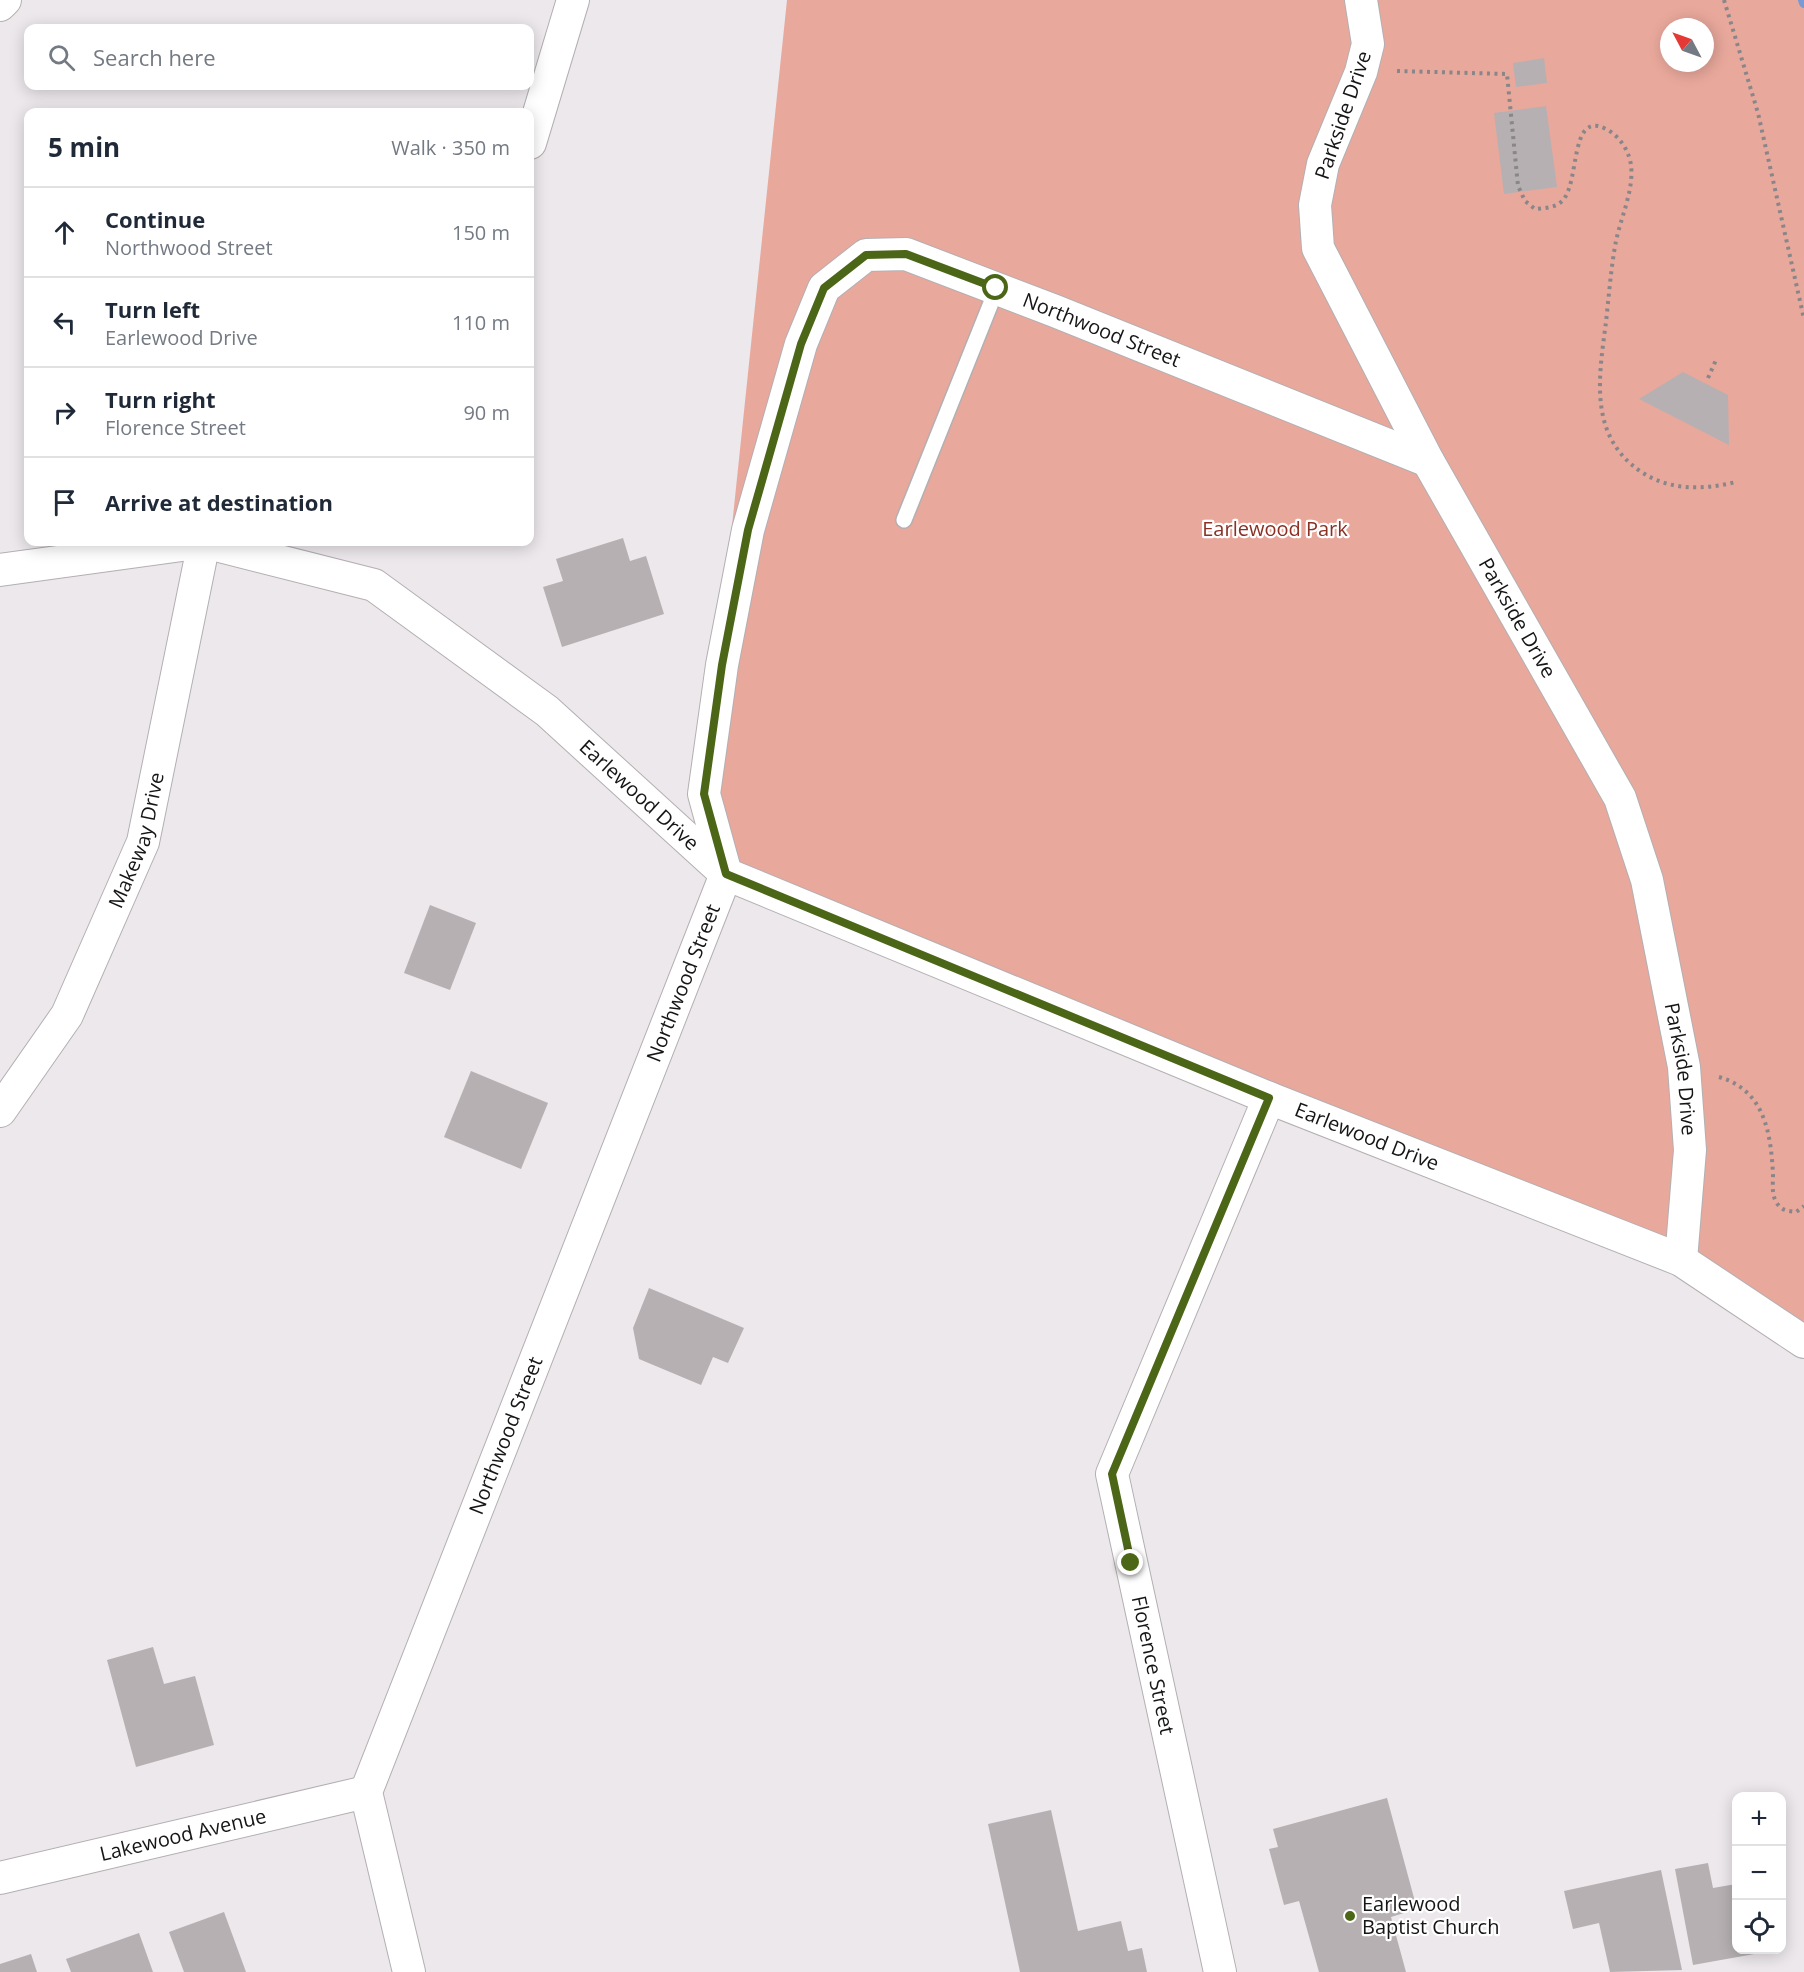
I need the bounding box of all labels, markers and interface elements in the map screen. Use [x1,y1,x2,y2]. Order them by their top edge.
north arrow [1660,18,1714,72]
search box [24,24,534,90]
icon: search [45,41,78,74]
text: Search here [93,42,216,72]
street label: Parkside Drive [1308,47,1377,183]
text: 5 min [48,129,120,165]
text: Walk · 350 m [391,134,510,161]
text: Continue [105,204,205,234]
icon: ahead [48,216,81,249]
text: 150 m [452,219,510,246]
text: Northwood Street [105,234,273,261]
route start [982,274,1008,300]
street label: Northwood Street [1019,286,1185,373]
text: Turn left [105,294,200,324]
icon: left [48,306,81,339]
text: 110 m [452,309,510,336]
text: Earlewood Drive [105,324,258,351]
text: Turn right [105,384,216,414]
icon: right [48,396,81,429]
text: 90 m [463,399,510,426]
text: Florence Street [105,414,246,441]
icon: arrive [48,486,81,519]
text: Arrive at destination [105,487,333,517]
park label: Earlewood Park [1202,515,1348,542]
street label: Parkside Drive [1473,553,1563,682]
street label: Earlewood Drive [574,733,705,856]
street label: Makeway Drive [102,770,170,912]
street label: Northwood Street [640,900,726,1066]
street label: Parkside Drive [1659,1000,1703,1136]
street label: Earlewood Drive [1291,1096,1443,1177]
street label: Northwood Street [462,1352,549,1518]
route end [1117,1549,1143,1575]
street label: Florence Street [1126,1593,1181,1737]
map controls [1732,1792,1786,1954]
button: + [1732,1792,1786,1846]
street label: Lakewood Avenue [97,1802,269,1867]
button: − [1732,1846,1786,1900]
place label: Earlewood Baptist Church [1362,1890,1499,1940]
button: locate [1732,1900,1786,1954]
marker: Earlewood Baptist Church [1343,1909,1357,1923]

